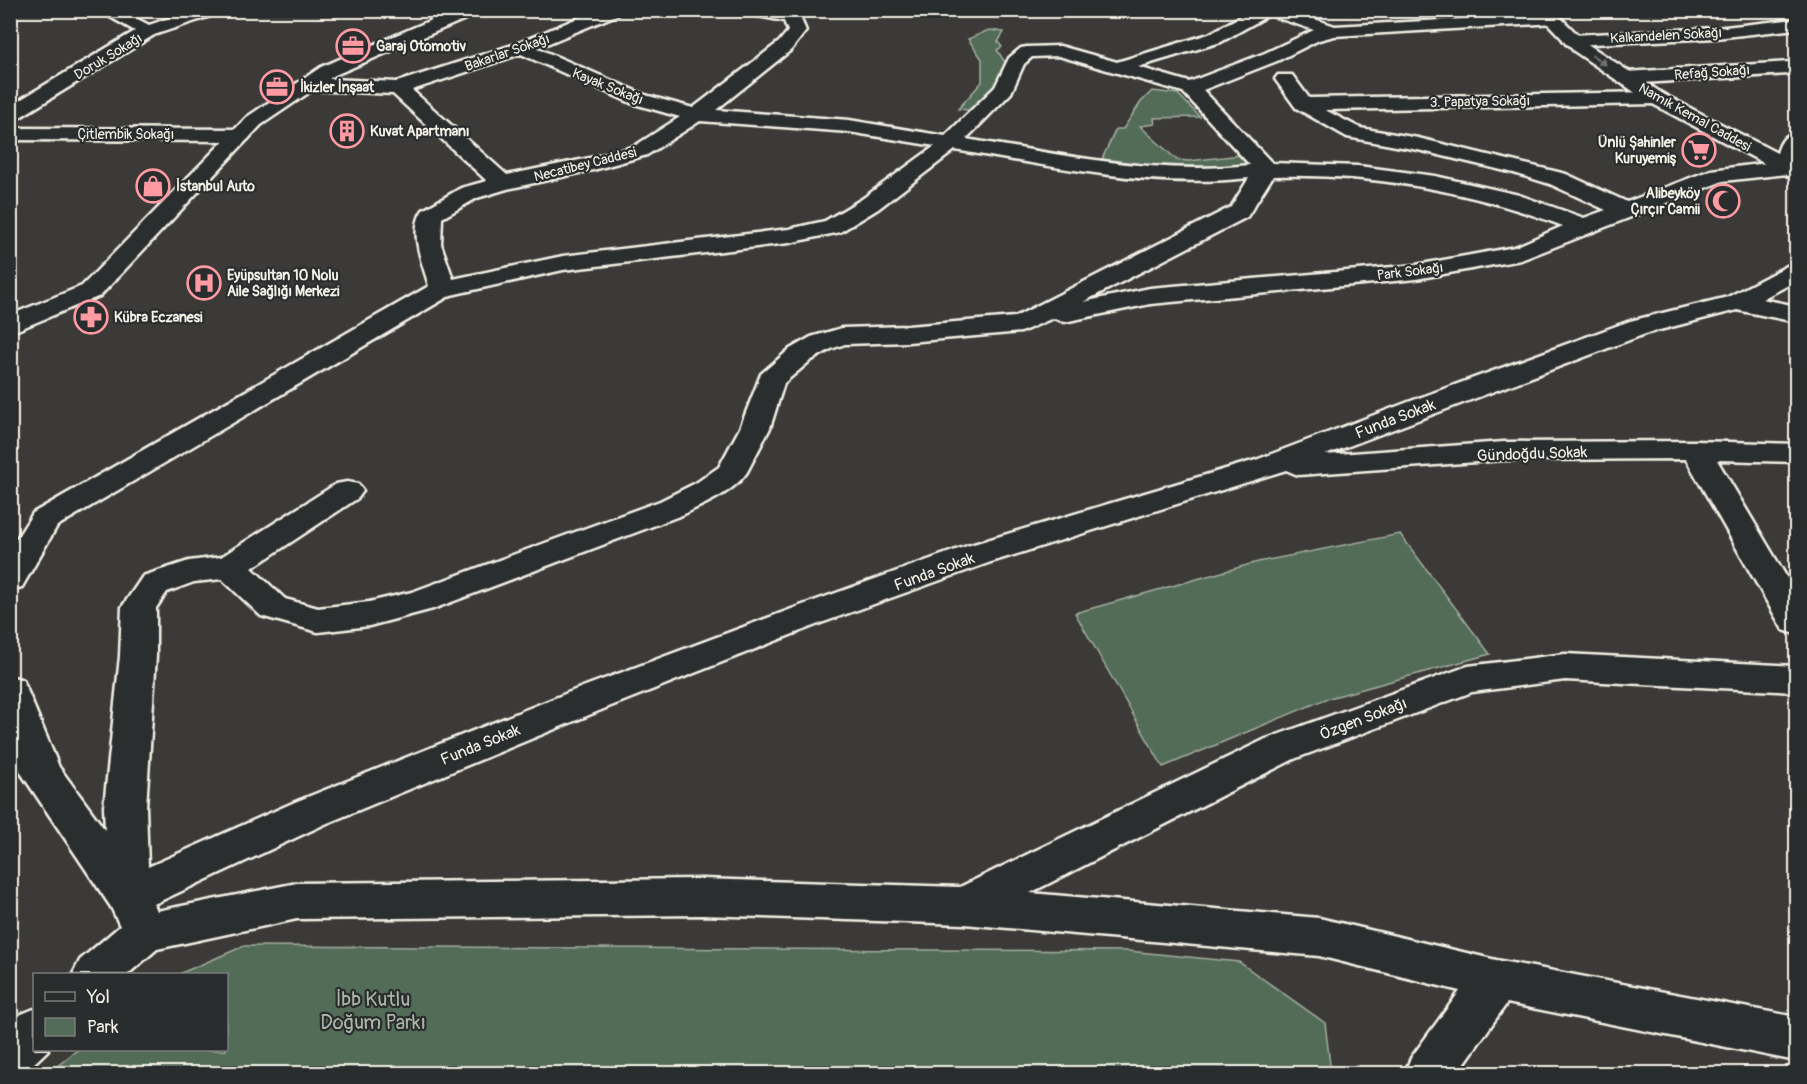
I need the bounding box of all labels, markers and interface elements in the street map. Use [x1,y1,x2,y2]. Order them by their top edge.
street label: Kalkandelen Sokağı [1610,24,1722,47]
office icon: Garaj Otomotiv [335,28,371,64]
street label: Doruk Sokağı [71,29,145,83]
street label: Bakarlar Sokağı [462,30,552,75]
place label: Garaj Otomotiv [376,38,467,55]
one-way arrow [1591,54,1607,65]
street label: Refağ Sokağı [1673,61,1751,84]
street label: Kayak Sokağı [570,64,646,108]
office icon: İkizler İnşaat [259,69,295,105]
place label: İkizler İnşaat [300,78,375,96]
street label: Namık Kemal Caddesi [1635,79,1755,156]
street label: 3. Papatya Sokağı [1430,92,1530,111]
building icon: Kuvat Apartmanı [329,113,365,149]
place label: Kuvat Apartmanı [370,123,470,140]
street label: Çitlembik Sokağı [78,126,174,143]
supermarket icon: Ünlü Şahinler Kuruyemiş [1681,132,1717,168]
place label: Ünlü Şahinler Kuruyemiş [1598,134,1677,167]
street label: Necatibey Caddesi [532,143,639,185]
shop icon: İstanbul Auto [135,168,171,204]
place label: İstanbul Auto [176,177,255,195]
mosque icon: Alibeyköy Çırçır Camii [1705,183,1741,219]
place label: Alibeyköy Çırçır Camii [1631,185,1700,218]
street label: Park Sokağı [1376,259,1444,284]
hospital icon: Eyüpsultan 10 Nolu Aile Sağlığı Merkezi [186,265,222,301]
place label: Eyüpsultan 10 Nolu Aile Sağlığı Merkezi [227,267,340,300]
pharmacy icon: Kübra Eczanesi [73,299,109,335]
place label: Kübra Eczanesi [114,309,203,326]
street label: Funda Sokak [1352,394,1439,443]
street label: Gündoğdu Sokak [1476,442,1588,466]
street label: Funda Sokak [891,548,978,596]
street label: Özgen Sokağı [1317,693,1410,745]
street label: Funda Sokak [438,720,523,770]
legend [33,973,228,1051]
text: Yol [86,986,110,1009]
park label: İbb Kutlu Doğum Parkı [320,987,426,1035]
text: Park [87,1016,119,1039]

